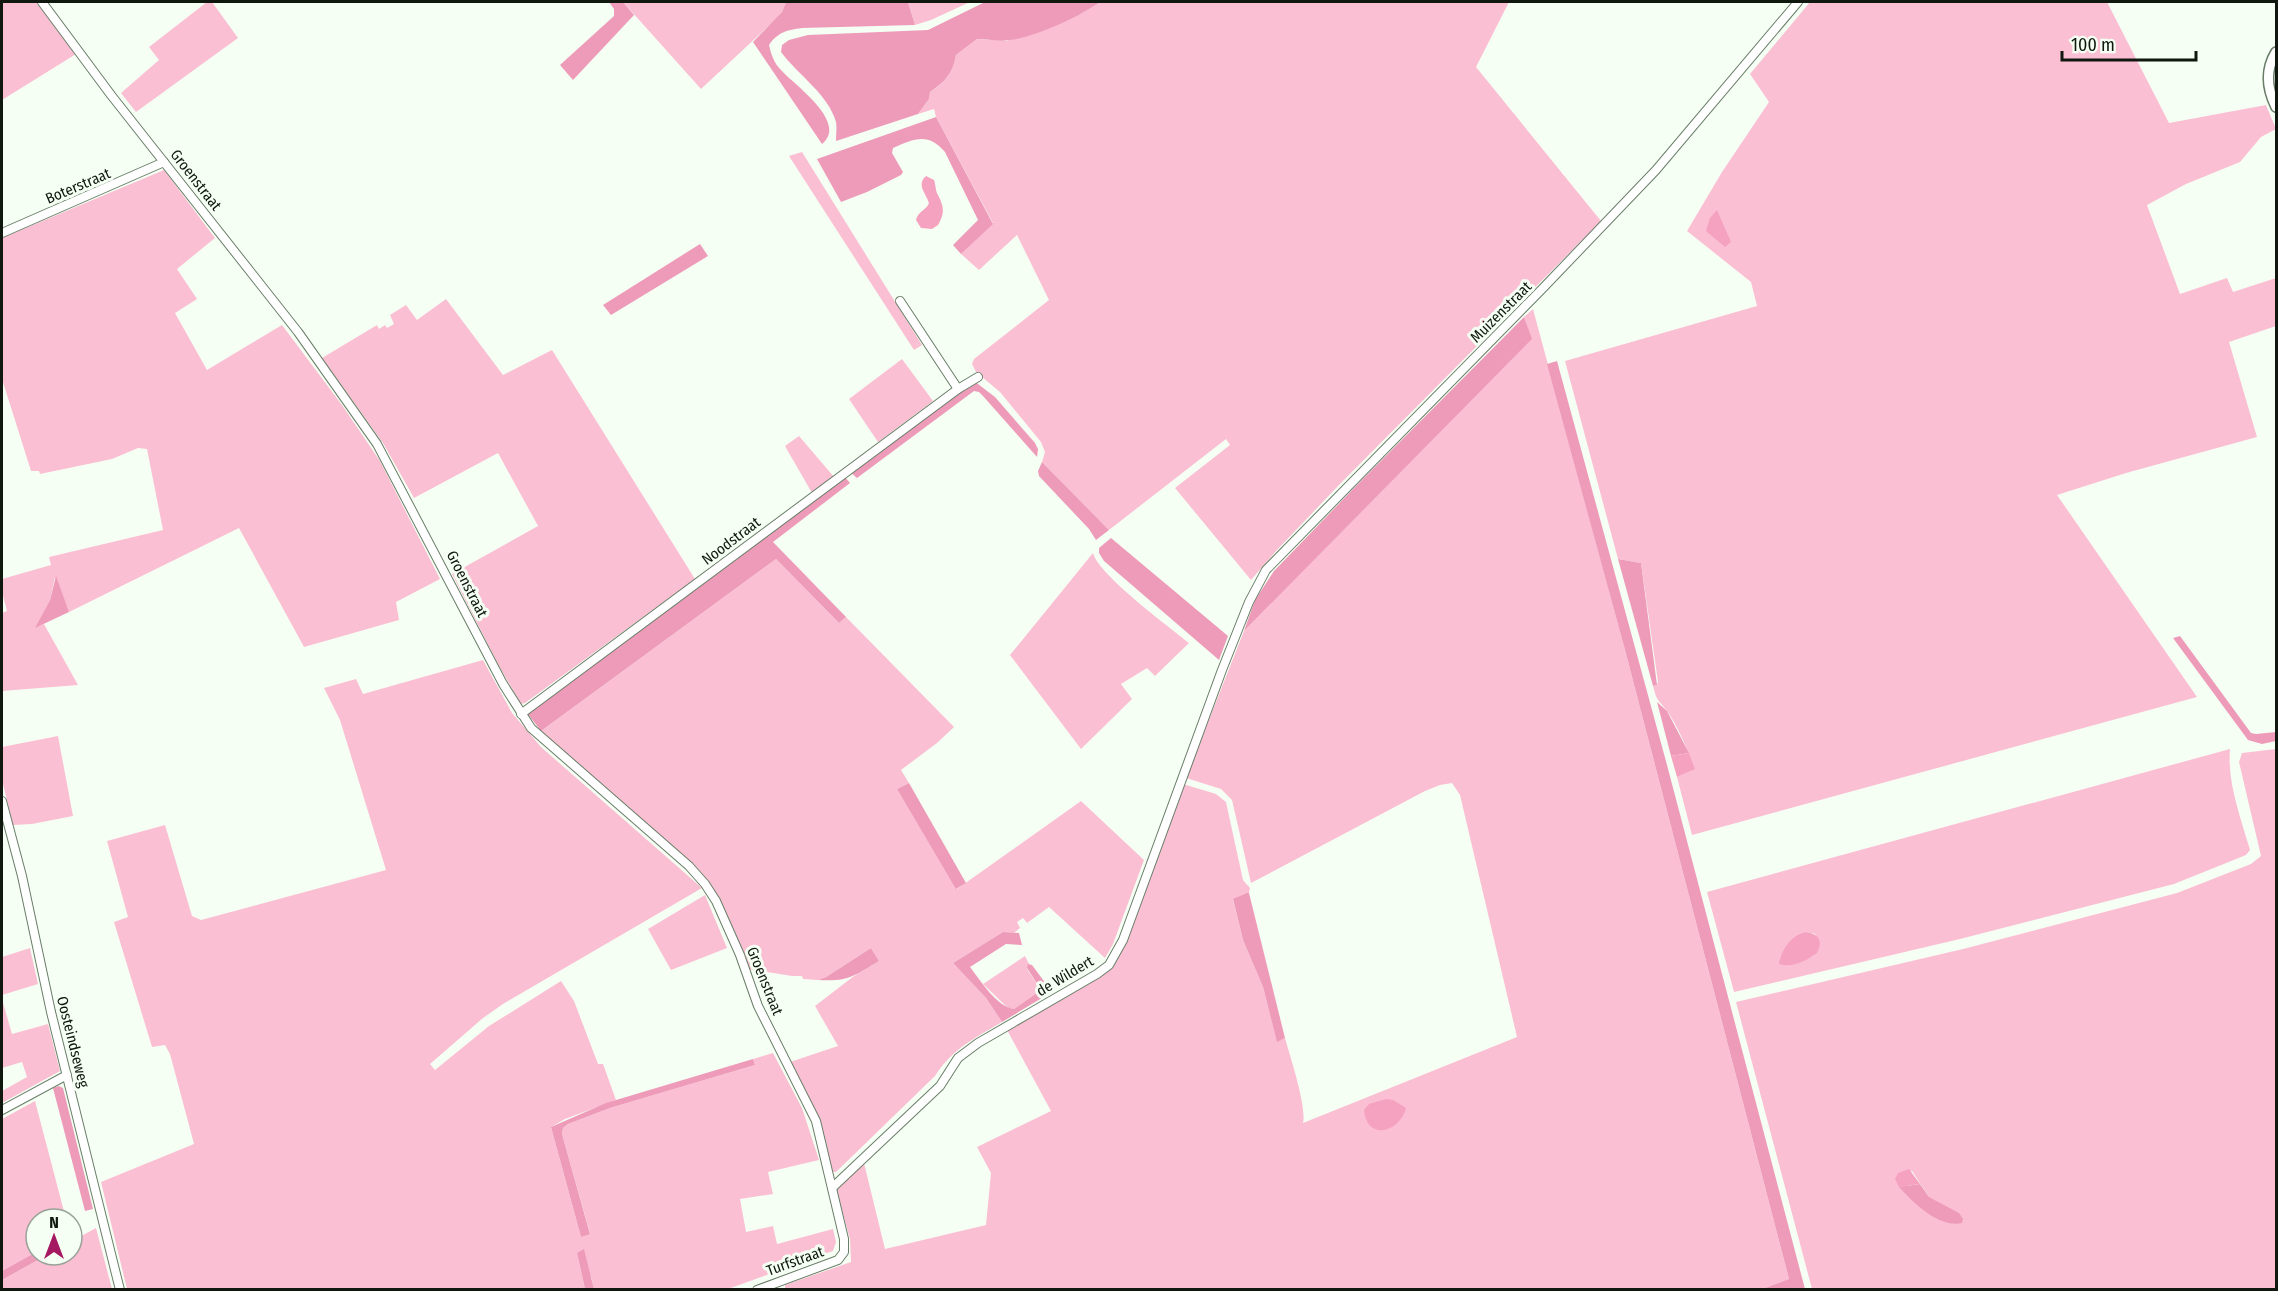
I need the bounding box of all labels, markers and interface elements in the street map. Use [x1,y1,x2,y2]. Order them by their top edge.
scale bar [2062,24,2196,62]
text: 100 m [2071,34,2115,56]
street label: Groenstraat [167,146,225,214]
street label: Boterstraat [43,164,113,208]
street label: Muizenstraat [1467,278,1535,346]
street label: Noodstraat [698,513,764,569]
street label: Groenstraat [443,548,491,620]
street label: Groenstraat [743,944,787,1018]
street label: de Wildert [1033,952,1097,1000]
street label: Oosteindseweg [53,994,93,1090]
north arrow [24,1207,84,1267]
text: N [49,1213,59,1232]
street label: Turfstraat [764,1242,826,1280]

